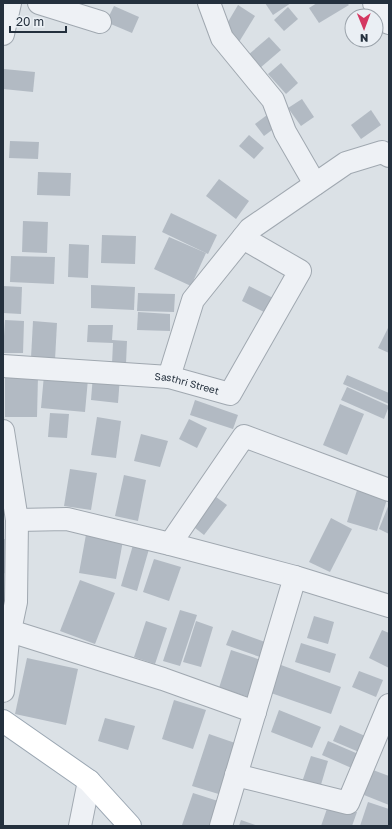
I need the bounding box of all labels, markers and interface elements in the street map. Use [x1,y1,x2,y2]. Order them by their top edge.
scale bar [10,8,66,34]
north arrow [344,8,384,48]
text: 20 m [16,14,44,29]
text: N [360,32,368,45]
street label: Sasthri Street [154,370,220,397]

